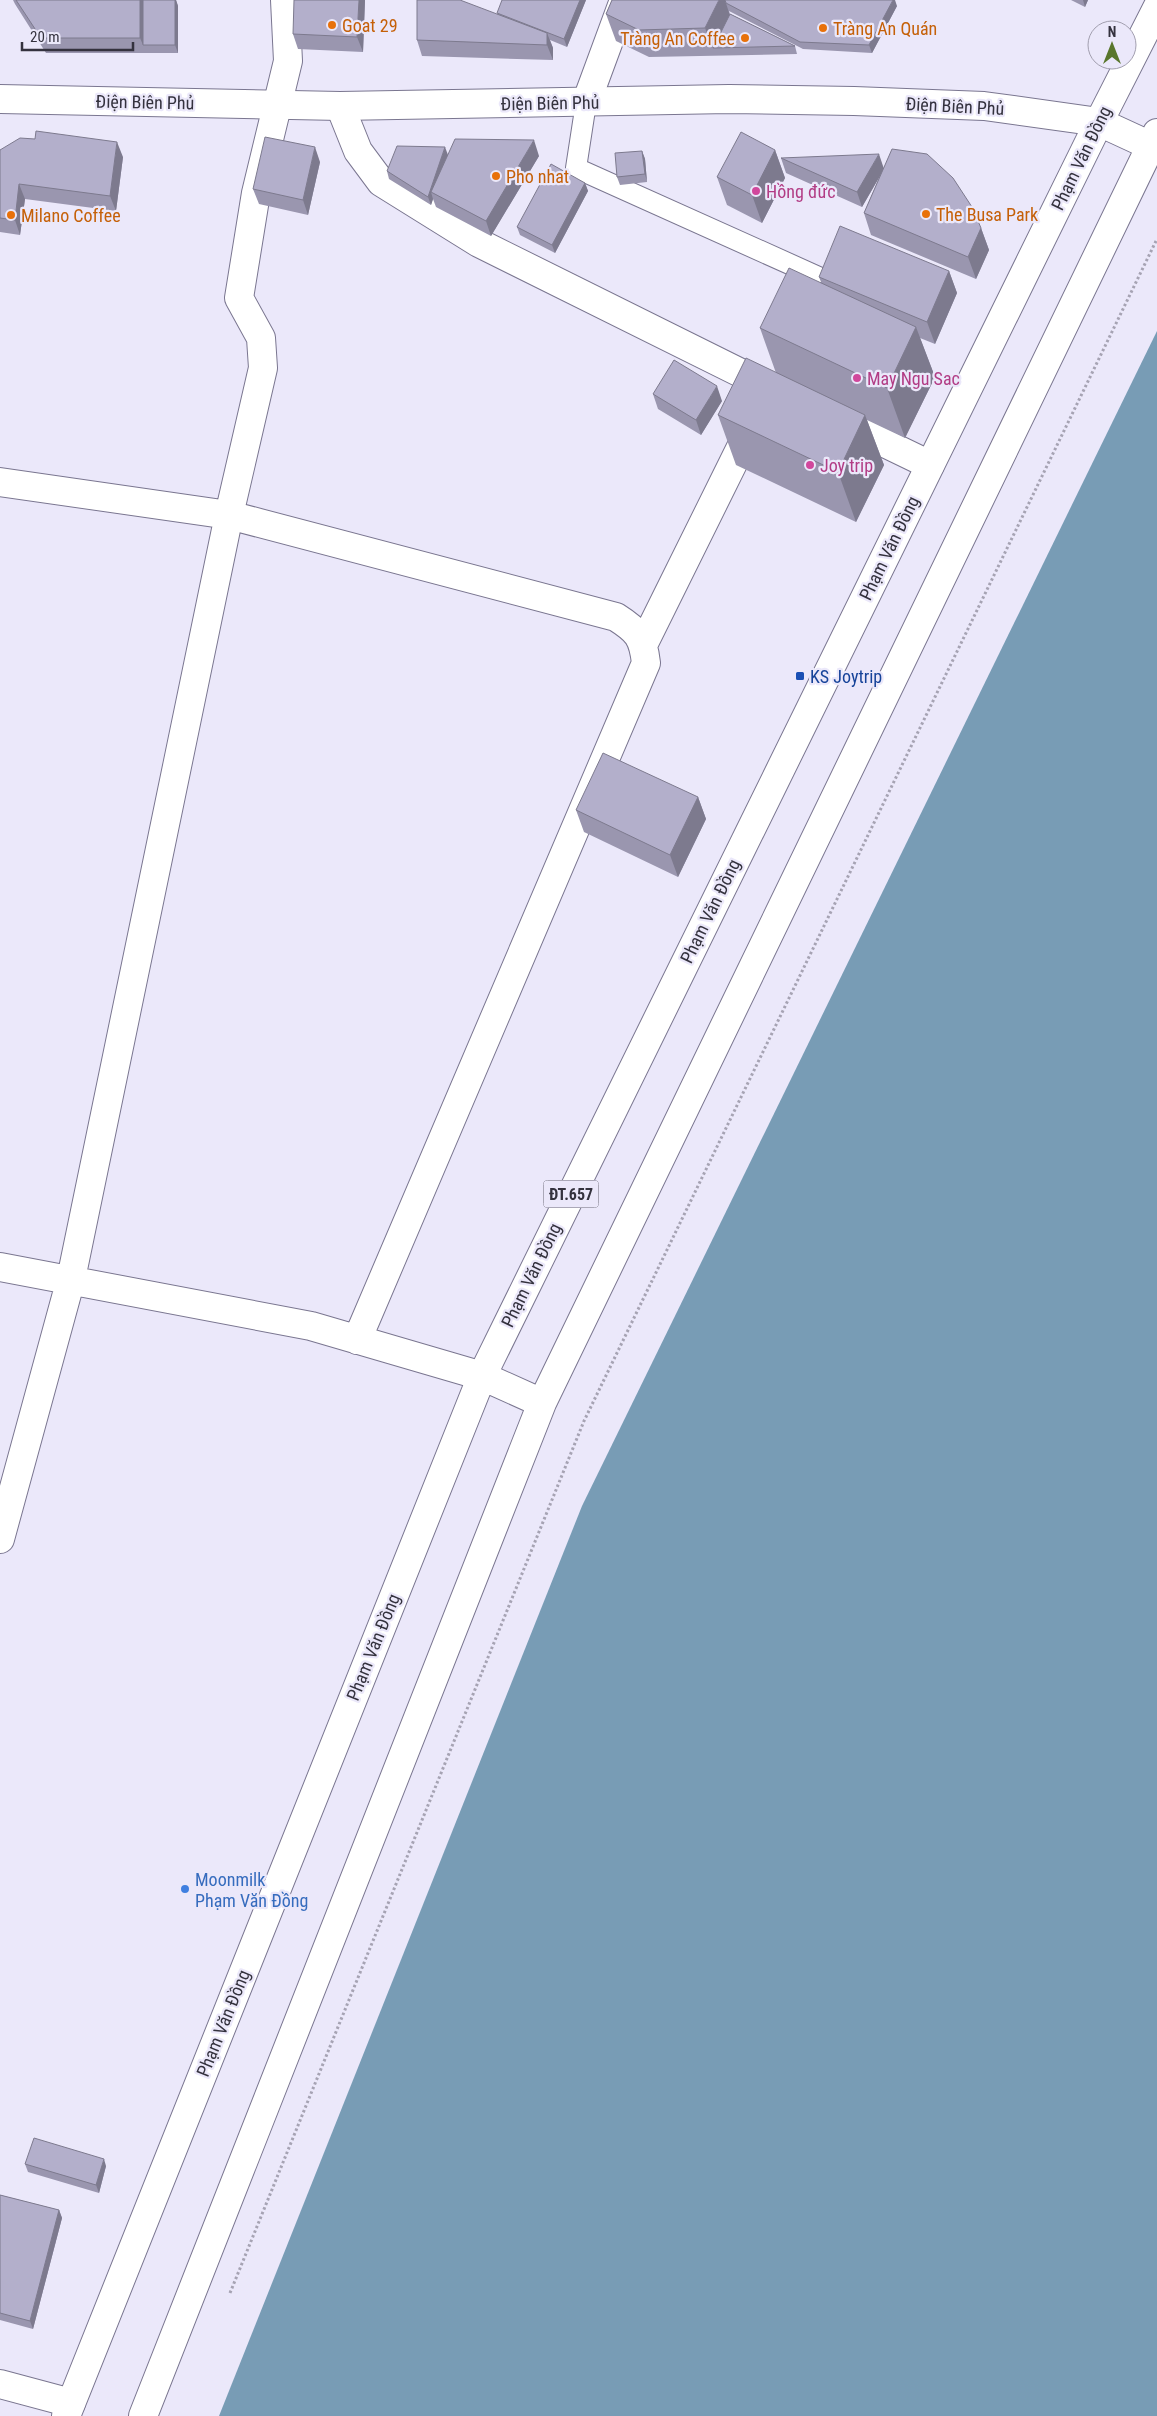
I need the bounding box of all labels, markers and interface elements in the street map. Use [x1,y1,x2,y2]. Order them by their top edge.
place label: Goat 29 [342,15,398,36]
place label: Tràng An Quán [833,18,937,39]
marker: Goat 29 [326,19,338,31]
scale bar [22,20,134,52]
north arrow [1087,20,1137,70]
marker: Tràng An Quán [817,22,829,34]
text: N [1108,24,1116,40]
text: 20 m [30,28,60,46]
place label: Tràng An Coffee [620,28,735,49]
marker: Tràng An Coffee [739,32,751,44]
street label: Điện Biên Phủ [96,91,194,113]
street label: Điện Biên Phủ [501,92,599,114]
street label: Điện Biên Phủ [905,93,1005,119]
street label: Phạm Văn Đồng [1047,102,1115,214]
place label: Pho nhat [506,166,569,187]
marker: Pho nhat [490,170,502,182]
place label: Hồng đức [766,181,836,202]
marker: Hồng đức [750,185,762,197]
place label: The Busa Park [936,204,1038,225]
place label: Milano Coffee [21,205,121,226]
marker: The Busa Park [920,208,932,220]
marker: Milano Coffee [5,209,17,221]
place label: May Ngu Sac [867,368,960,389]
marker: May Ngu Sac [851,372,863,384]
place label: Joy trip [820,455,873,476]
marker: Joy trip [804,459,816,471]
street label: Phạm Văn Đồng [855,492,923,604]
place label: KS Joytrip [810,666,882,687]
marker: KS Joytrip [794,670,806,682]
street label: Phạm Văn Đồng [676,855,744,967]
road number: ĐT.657 [544,1180,598,1208]
street label: Phạm Văn Đồng [497,1219,565,1331]
street label: Phạm Văn Đồng [342,1591,404,1703]
place label: Moonmilk Phạm Văn Đồng [195,1869,308,1911]
marker: Moonmilk Phạm Văn Đồng [179,1883,191,1895]
street label: Phạm Văn Đồng [192,1967,254,2079]

